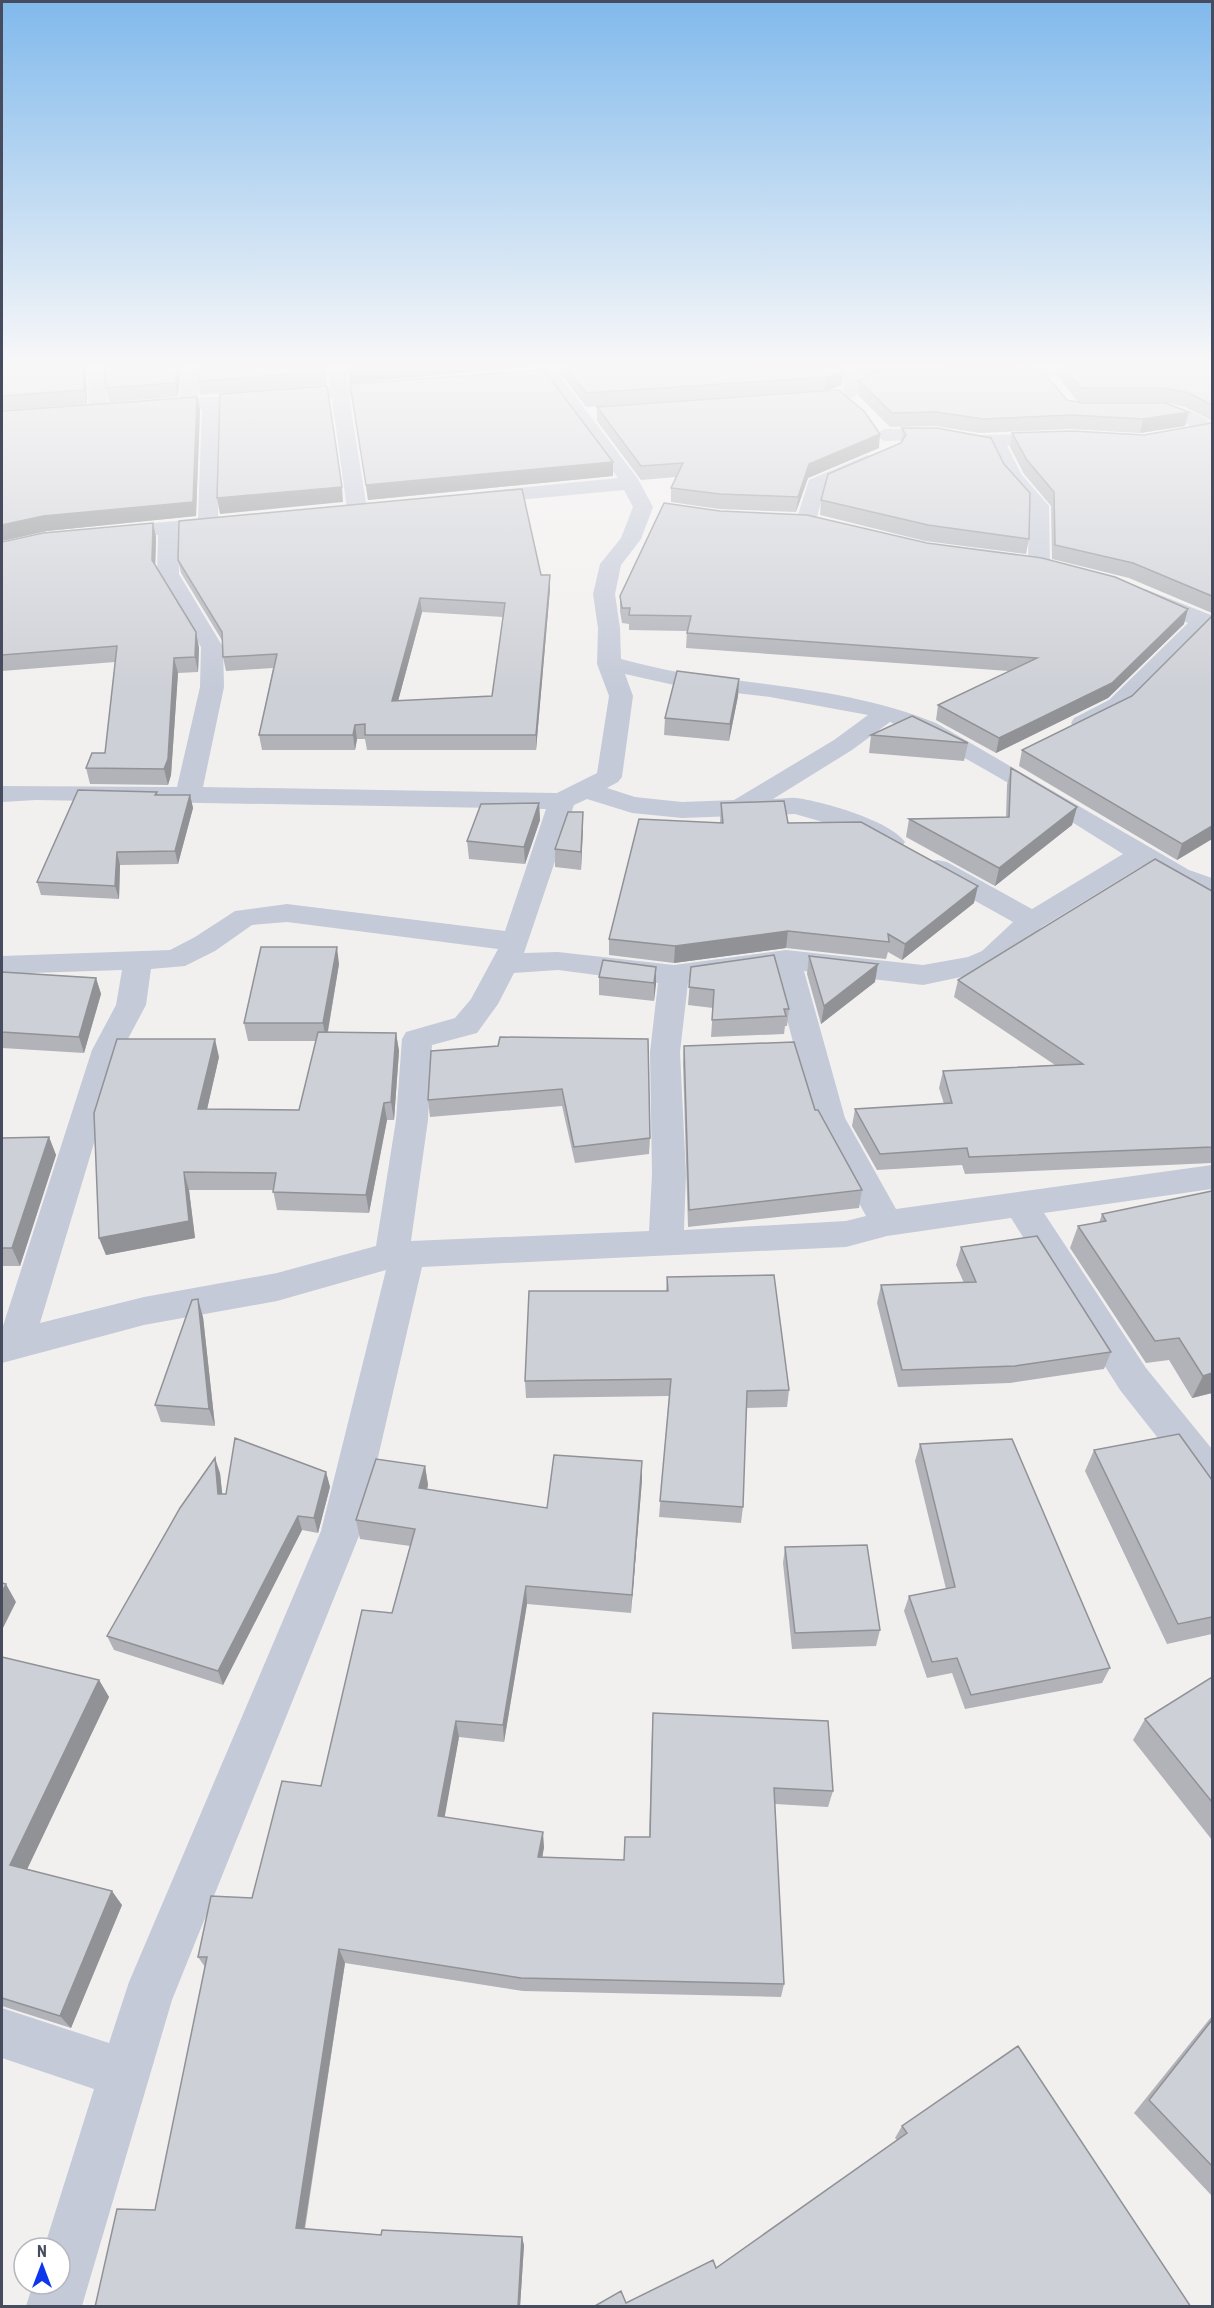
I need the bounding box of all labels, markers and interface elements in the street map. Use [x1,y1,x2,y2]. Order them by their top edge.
north arrow [12,2236,72,2296]
text: N [37,2242,47,2261]

